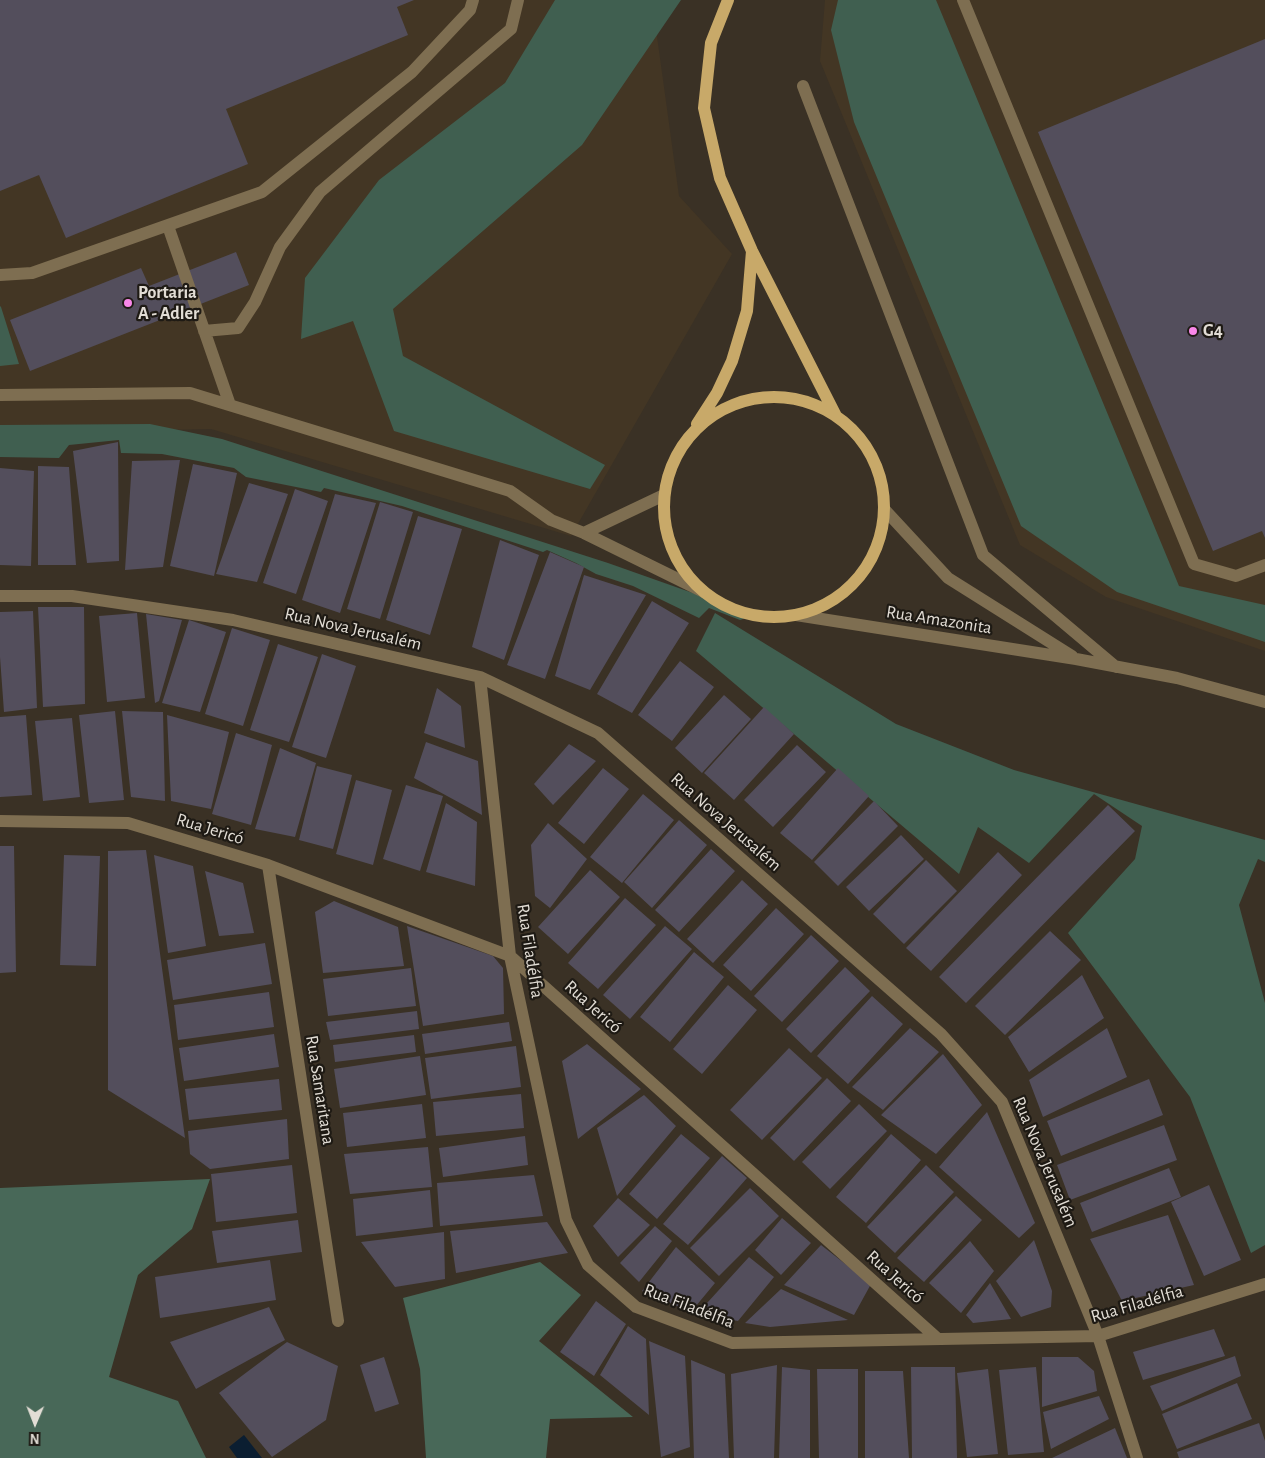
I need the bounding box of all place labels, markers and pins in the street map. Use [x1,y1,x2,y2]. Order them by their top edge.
place label: Portaria A - Adler [138,282,199,324]
marker: Portaria A - Adler [122,297,134,309]
place label: G4 [1203,320,1223,342]
marker: G4 [1187,325,1199,337]

